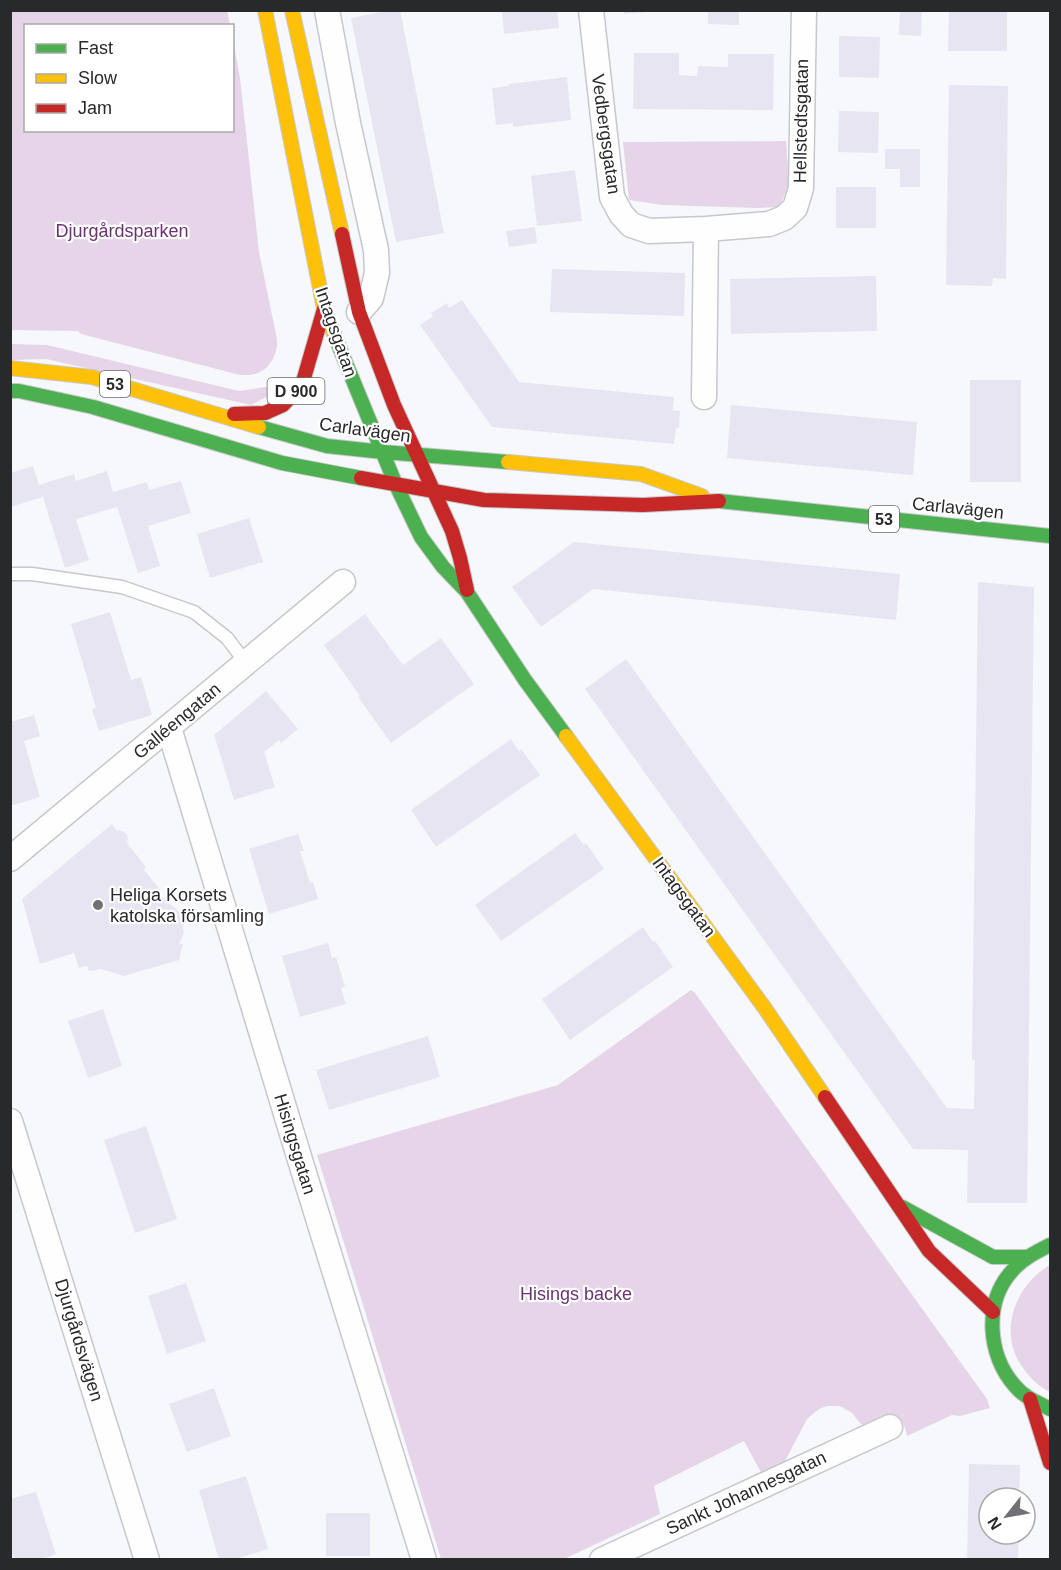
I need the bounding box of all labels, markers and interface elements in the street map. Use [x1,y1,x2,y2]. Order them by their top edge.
legend [24,24,234,132]
text: Fast [78,38,113,58]
street label: Hellstedtsgatan [790,59,812,183]
text: Slow [78,68,118,88]
street label: Vedbergsgatan [588,73,624,195]
text: Jam [78,98,112,118]
park label: Djurgårdsparken [55,221,189,241]
street label: Intagsgatan [311,284,361,380]
road number: 53 [100,371,130,397]
road number: D 900 [268,378,324,404]
street label: Carlavägen [318,414,412,446]
street label: Carlavägen [911,493,1005,523]
road number: 53 [869,506,899,532]
street label: Galléengatan [130,679,224,763]
street label: Intagsgatan [648,853,720,941]
place label: Heliga Korsets katolska församling [110,885,264,926]
marker: Heliga Korsets katolska församling [91,898,105,912]
street label: Hisingsgatan [270,1091,320,1197]
street label: Djurgårdsvägen [51,1276,107,1404]
park label: Hisings backe [520,1284,632,1304]
street label: Sankt Johannesgatan [663,1447,829,1539]
north arrow [977,1486,1037,1546]
text: N [984,1514,1005,1533]

